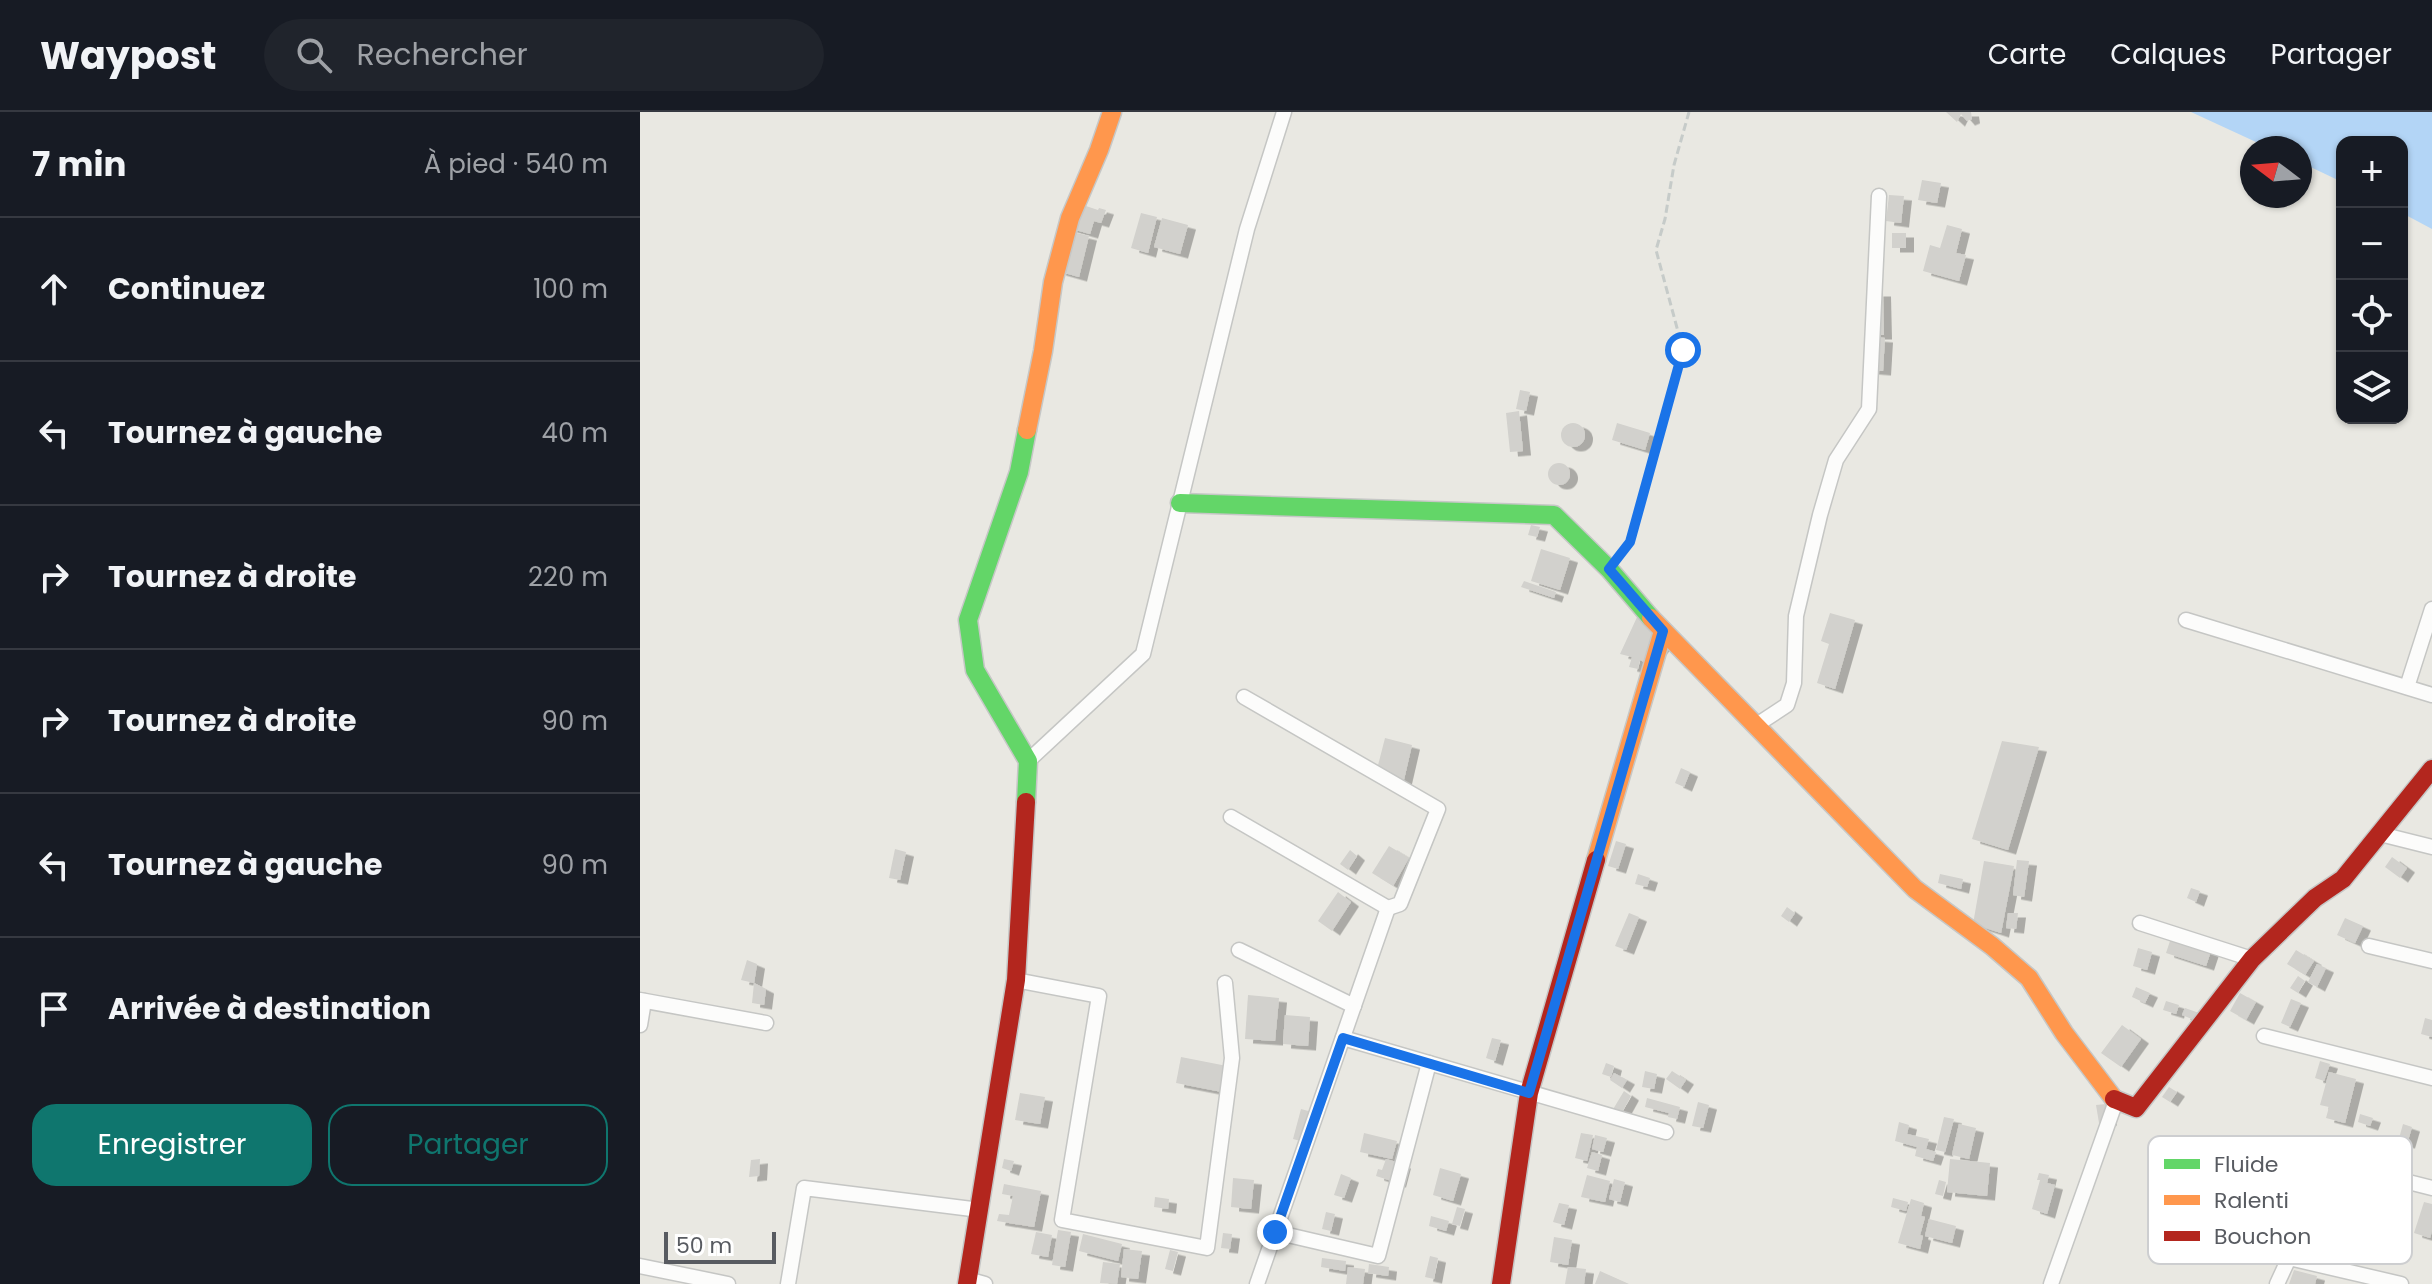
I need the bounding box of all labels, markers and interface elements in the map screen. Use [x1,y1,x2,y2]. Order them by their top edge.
search box [264,19,824,91]
text: Waypost [40,29,216,82]
icon: search [292,33,336,77]
text: Rechercher [356,33,528,76]
text: Carte [1988,35,2066,74]
text: Calques [2110,35,2227,74]
text: Partager [2271,35,2392,74]
north arrow [2240,136,2312,208]
map controls [2336,136,2408,424]
button: + [2336,136,2408,208]
text: 7 min [32,140,126,188]
text: À pied · 540 m [424,146,608,182]
button: − [2336,208,2408,280]
icon: ahead [32,267,76,311]
text: Continuez [108,267,265,310]
text: 100 m [533,271,608,307]
button: locate [2336,280,2408,352]
route start [1665,332,1701,368]
button: layers [2336,352,2408,424]
icon: left [32,411,76,455]
text: Tournez à gauche [108,411,382,454]
text: 40 m [542,415,608,451]
icon: right [32,555,76,599]
text: Tournez à droite [108,555,356,598]
text: 220 m [528,559,608,595]
icon: right [32,699,76,743]
text: Tournez à droite [108,699,356,742]
text: 90 m [542,703,608,739]
icon: left [32,843,76,887]
text: Tournez à gauche [108,843,382,886]
text: 90 m [542,847,608,883]
icon: arrive [32,987,76,1031]
text: Arrivée à destination [108,987,431,1030]
button: Enregistrer [32,1104,312,1186]
button: Partager [328,1104,608,1186]
legend [2148,1136,2412,1264]
text: Fluide [2214,1149,2279,1180]
text: Ralenti [2214,1185,2289,1216]
route end [1257,1214,1293,1250]
text: Bouchon [2214,1221,2311,1252]
scale bar [664,1228,776,1264]
text: 50 m [676,1230,732,1261]

